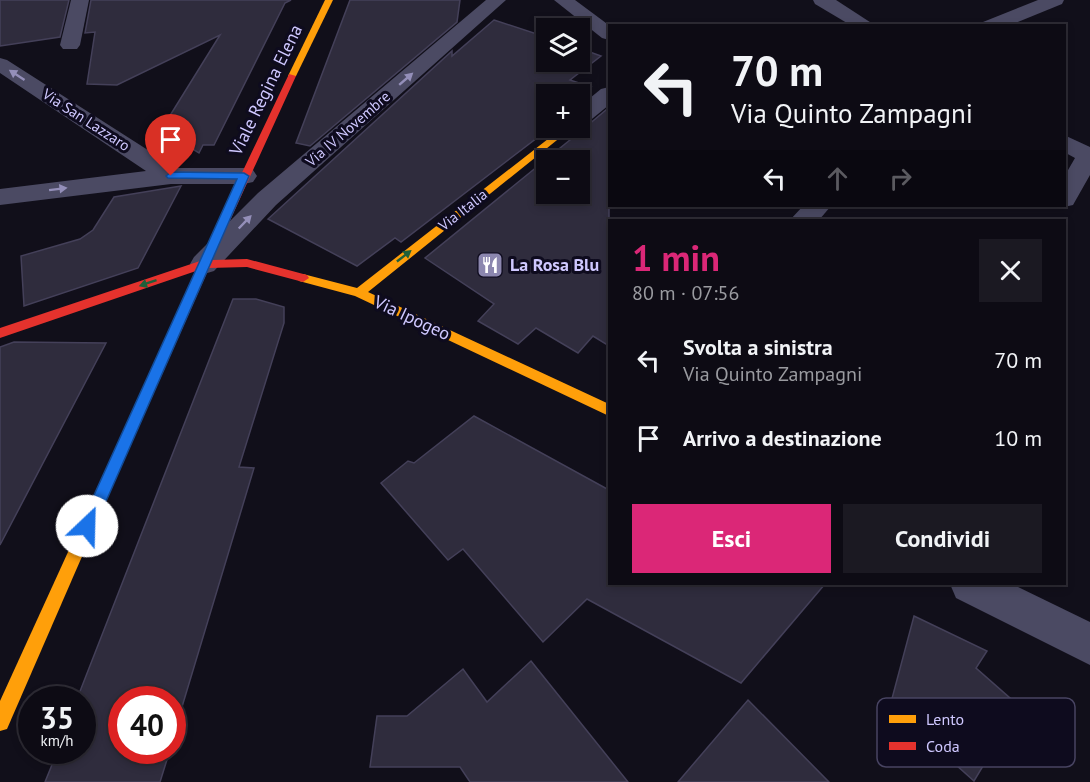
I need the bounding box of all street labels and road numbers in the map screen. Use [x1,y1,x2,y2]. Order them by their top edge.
street label: Viale Regina Elena [223,21,307,160]
street label: Via San Lazzaro [38,84,134,155]
street label: Via IV Novembre [301,87,394,171]
street label: Via Italia [434,185,491,235]
street label: Via Ipogeo [369,289,454,345]

